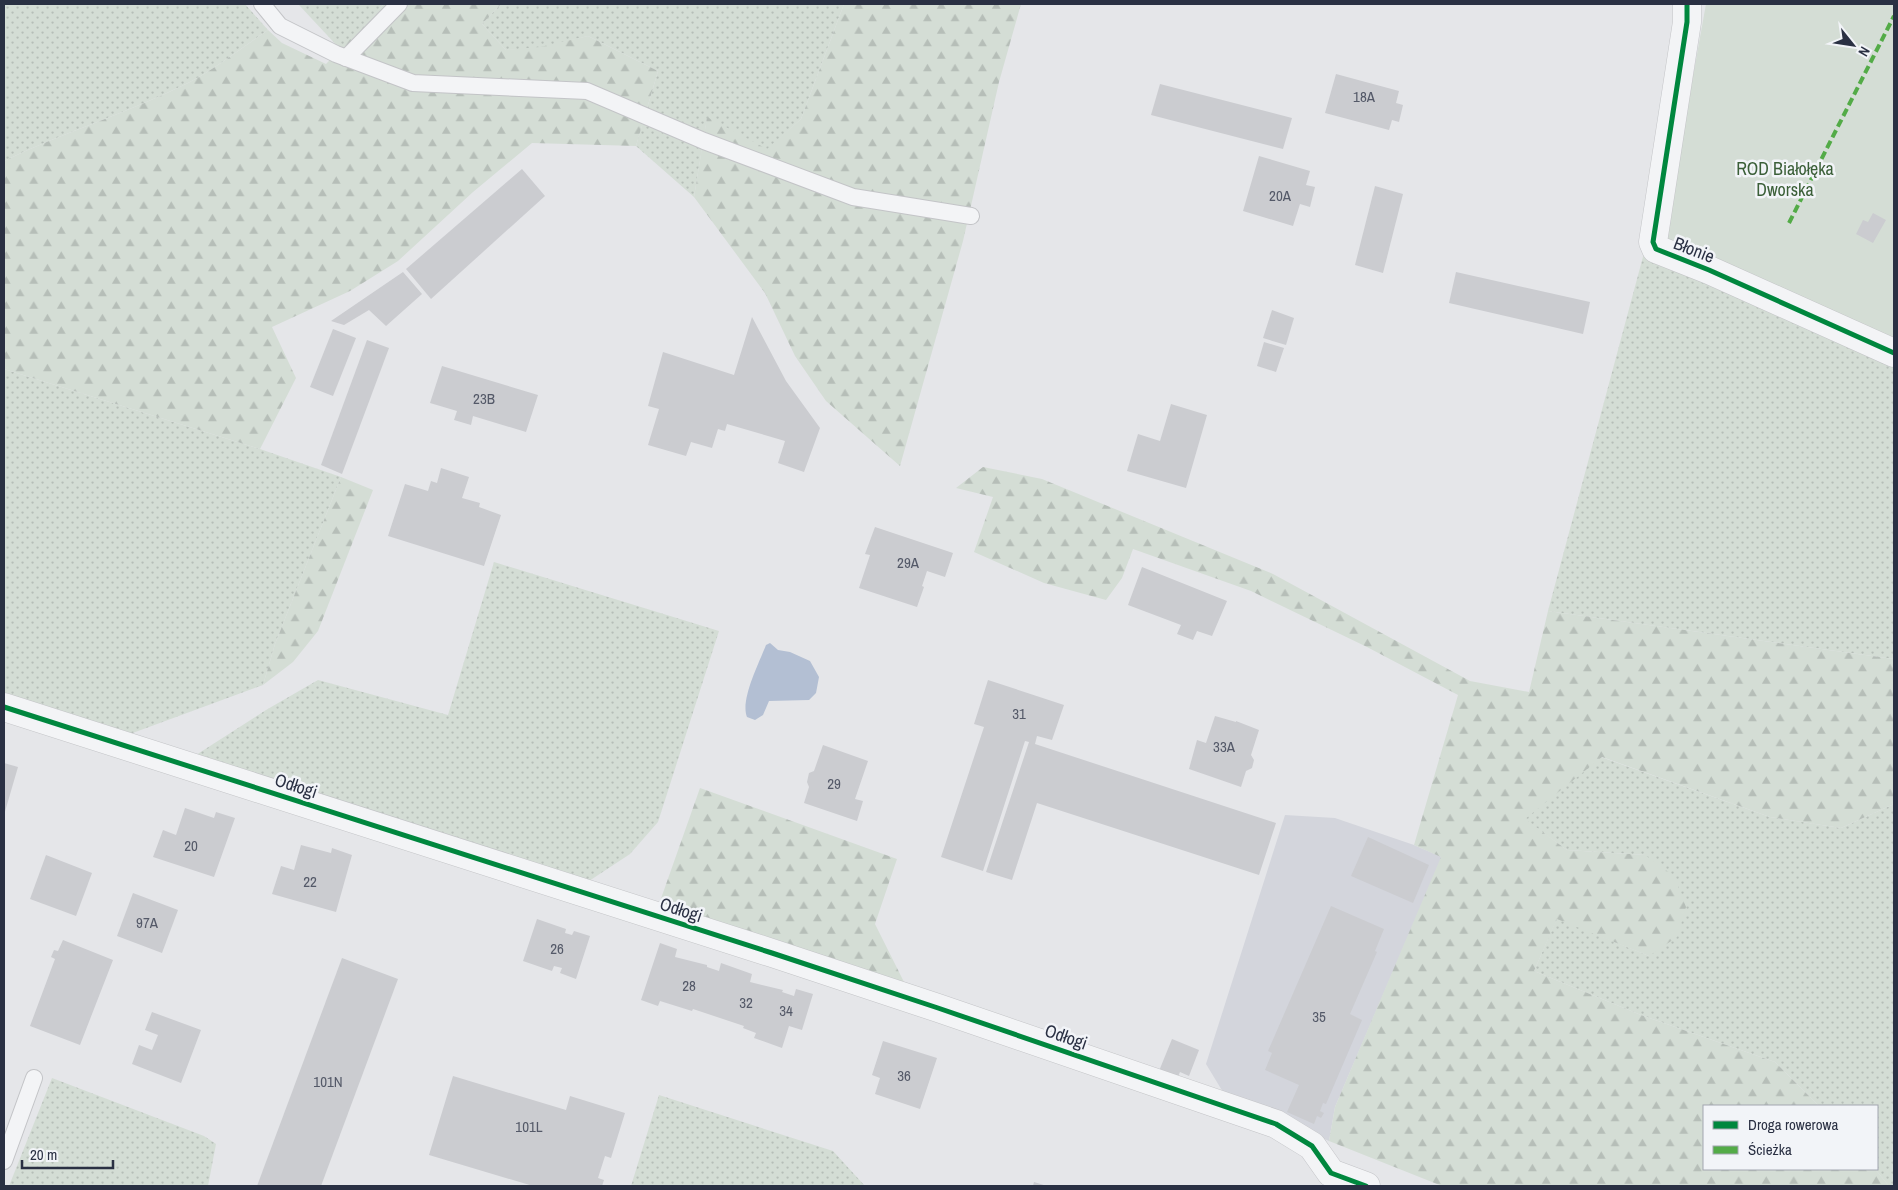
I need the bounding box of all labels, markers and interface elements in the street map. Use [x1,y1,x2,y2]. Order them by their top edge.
north arrow [1828,20,1878,70]
text: N [1854,43,1874,60]
house number: 18A [1353,86,1376,107]
park label: ROD Białołęka Dworska [1736,156,1834,202]
house number: 20A [1269,185,1292,206]
street label: Błonie [1670,230,1718,269]
house number: 23B [473,388,495,409]
house number: 29A [897,552,920,573]
house number: 31 [1012,703,1026,724]
house number: 33A [1213,736,1236,757]
street label: Odłogi [272,767,321,804]
house number: 29 [827,773,841,794]
house number: 20 [184,835,198,856]
house number: 22 [303,871,317,892]
street label: Odłogi [657,891,706,928]
house number: 97A [136,912,159,933]
house number: 26 [550,938,564,959]
house number: 28 [682,975,696,996]
house number: 32 [739,992,753,1013]
house number: 34 [779,1000,793,1021]
house number: 35 [1312,1006,1326,1027]
street label: Odłogi [1042,1018,1091,1055]
house number: 36 [897,1065,911,1086]
house number: 101N [313,1071,343,1092]
legend [1703,1105,1878,1170]
text: Droga rowerowa [1748,1114,1838,1135]
house number: 101L [515,1116,543,1137]
scale bar [22,1138,114,1170]
text: Ścieżka [1748,1139,1792,1160]
text: 20 m [30,1144,57,1165]

